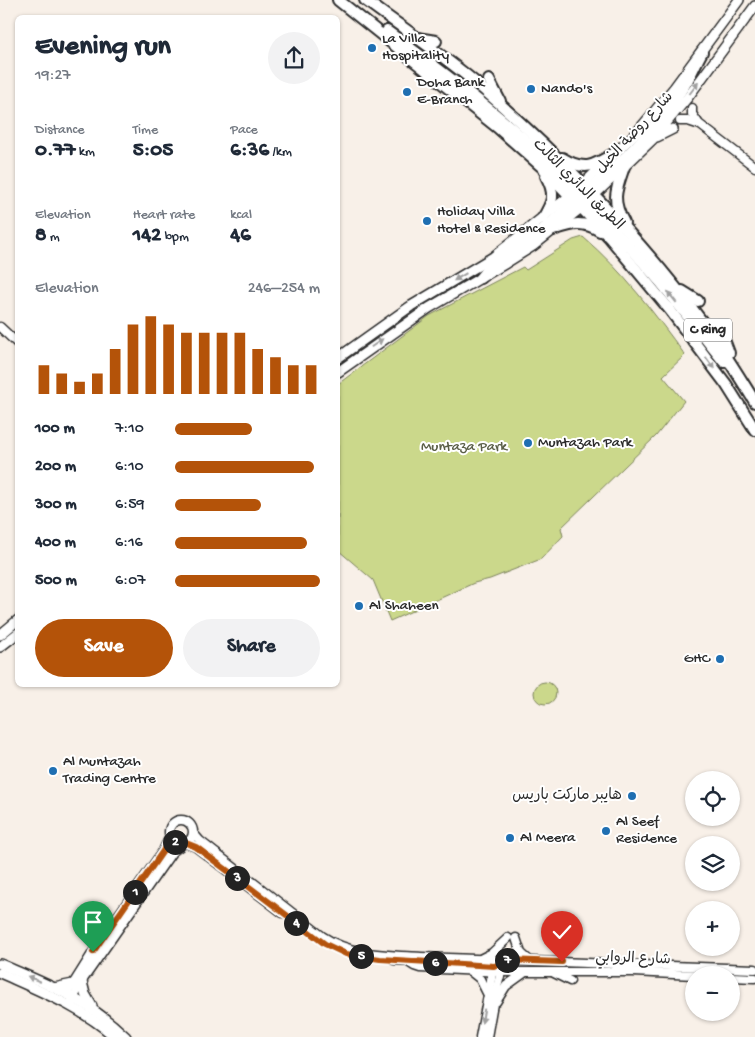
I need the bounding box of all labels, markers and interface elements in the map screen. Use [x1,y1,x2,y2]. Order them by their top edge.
place label: La Villa Hospitality [382,30,450,65]
text: Evening run [35,31,171,64]
button: share [268,32,320,84]
marker: La Villa Hospitality [366,42,378,54]
text: 19:27 [35,67,71,86]
place label: Doha Bank E-Branch [416,74,486,109]
place label: Nando's [541,80,593,98]
one-way arrow [689,81,699,95]
marker: Nando's [525,83,537,95]
marker: Doha Bank E-Branch [401,86,413,98]
street label: شارع روضة الخيل [592,88,678,178]
text: Distance [35,122,84,139]
text: Time [133,122,158,139]
text: Pace [230,122,258,139]
street label: الطريق الدائري الثالث [529,136,627,234]
text: 0.77 [35,139,75,164]
text: 5:05 [133,139,173,164]
text: 6:36 [230,139,269,164]
text: km [75,144,95,161]
text: /km [269,144,292,161]
place label: Holiday Villa Hotel & Residence [437,203,546,238]
text: Elevation [35,207,91,224]
text: Heart rate [133,207,195,224]
text: kcal [230,207,252,224]
marker: Holiday Villa Hotel & Residence [421,215,433,227]
text: 8 [35,224,47,249]
text: 142 [133,224,161,249]
text: 46 [230,224,251,249]
text: m [47,229,60,246]
text: bpm [161,229,189,246]
one-way arrow [454,272,467,281]
text: Elevation [35,280,99,299]
text: 246–254 m [248,280,320,299]
one-way arrow [667,290,677,304]
road number: C Ring [684,318,732,342]
one-way arrow [370,338,384,348]
one-way arrow [705,356,715,370]
text: 100 m [35,420,75,439]
text: 7:10 [115,420,144,439]
place label: Muntazah Park [538,434,633,452]
marker: Muntazah Park [522,437,534,449]
park label: Muntaza Park [421,438,508,456]
text: 200 m [35,458,76,477]
text: 6:10 [115,458,144,477]
text: 300 m [35,496,77,515]
text: 6:59 [115,496,145,515]
text: 400 m [35,534,76,553]
text: 6:16 [115,534,143,553]
text: 500 m [35,572,77,591]
text: 6:07 [115,572,146,591]
place label: Al Shaheen [369,597,439,615]
marker: Al Shaheen [353,600,365,612]
button: Save [35,619,173,677]
button: Share [183,619,320,677]
place label: GHC [684,650,711,668]
marker: GHC [714,653,726,665]
place label: Al Muntazah Trading Centre [62,753,156,788]
marker: Al Muntazah Trading Centre [47,765,59,777]
map controls [685,771,740,1021]
button: locate [685,771,740,826]
place label: هايبر ماركت باريس [512,787,622,805]
marker: هايبر ماركت باريس [626,790,638,802]
place label: Al Seef Residence [616,813,677,848]
marker: Al Seef Residence [600,825,612,837]
place label: Al Meera [520,829,576,847]
pin: 2 [162,830,188,854]
marker: Al Meera [504,832,516,844]
text: 2 [172,834,179,851]
button: layers [685,836,740,891]
pin: 3 [224,866,250,890]
text: 3 [234,870,241,887]
pin: 1 [122,880,148,904]
text: 1 [133,884,138,901]
pin [72,901,114,952]
button: + [685,901,740,956]
icon: arrive [79,908,107,936]
pin: 4 [284,910,308,936]
pin [541,911,583,962]
text: 4 [293,915,300,932]
icon: check [548,918,576,946]
pin: 5 [348,944,374,968]
text: 5 [358,948,365,965]
pin: 7 [494,948,520,972]
street label: شارع الروابي [595,949,671,971]
pin: 6 [422,950,448,976]
text: 7 [504,952,511,969]
text: 6 [432,955,439,972]
button: − [685,966,740,1021]
one-way arrow [27,974,41,982]
one-way arrow [478,1008,486,1024]

